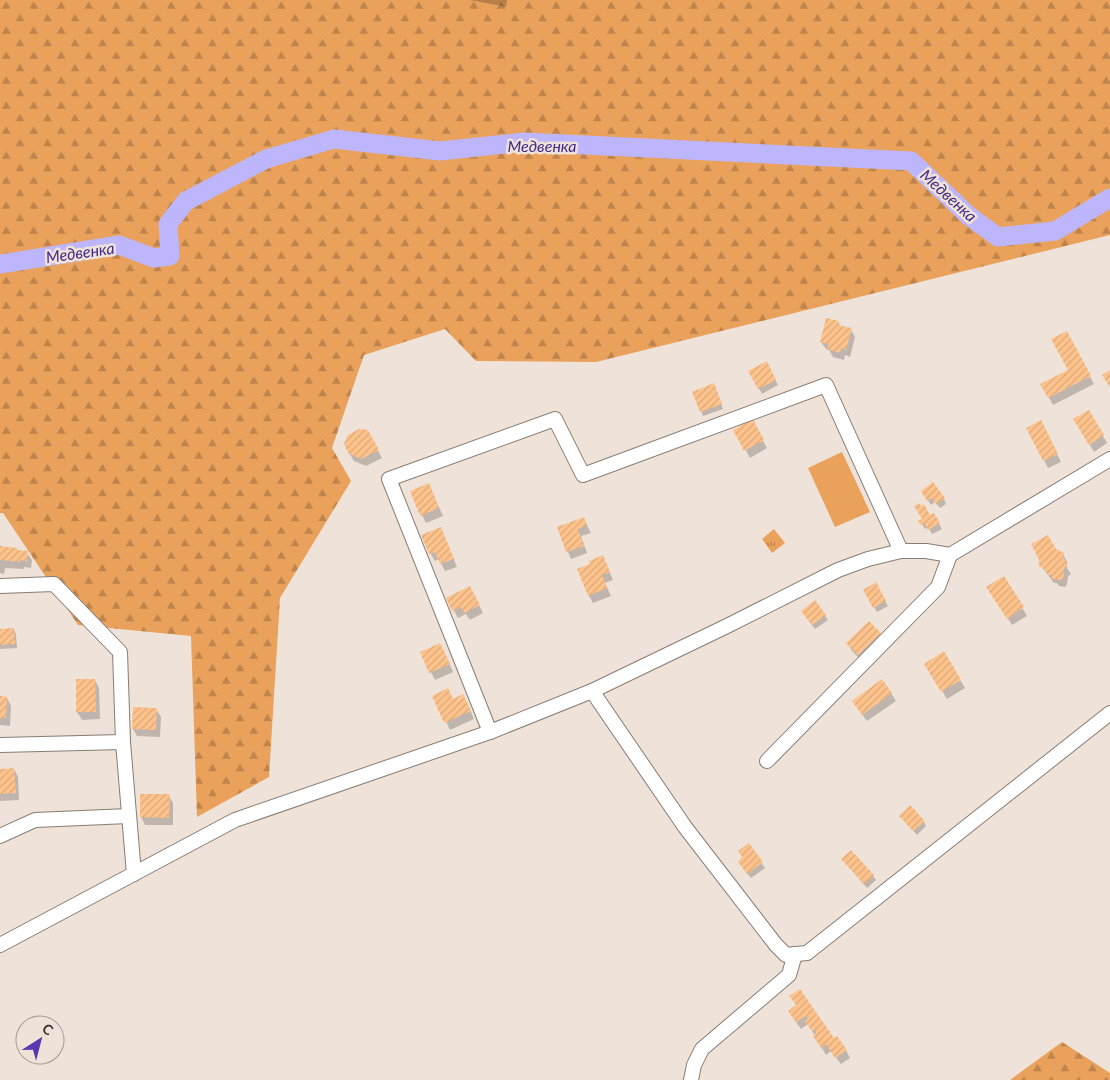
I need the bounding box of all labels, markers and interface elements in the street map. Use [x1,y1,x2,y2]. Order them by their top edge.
water label: Медвенка [508,136,576,155]
water label: Медвенка [917,165,981,225]
water label: Медвенка [45,238,115,266]
north arrow [15,1015,65,1065]
text: С [39,1019,57,1039]

